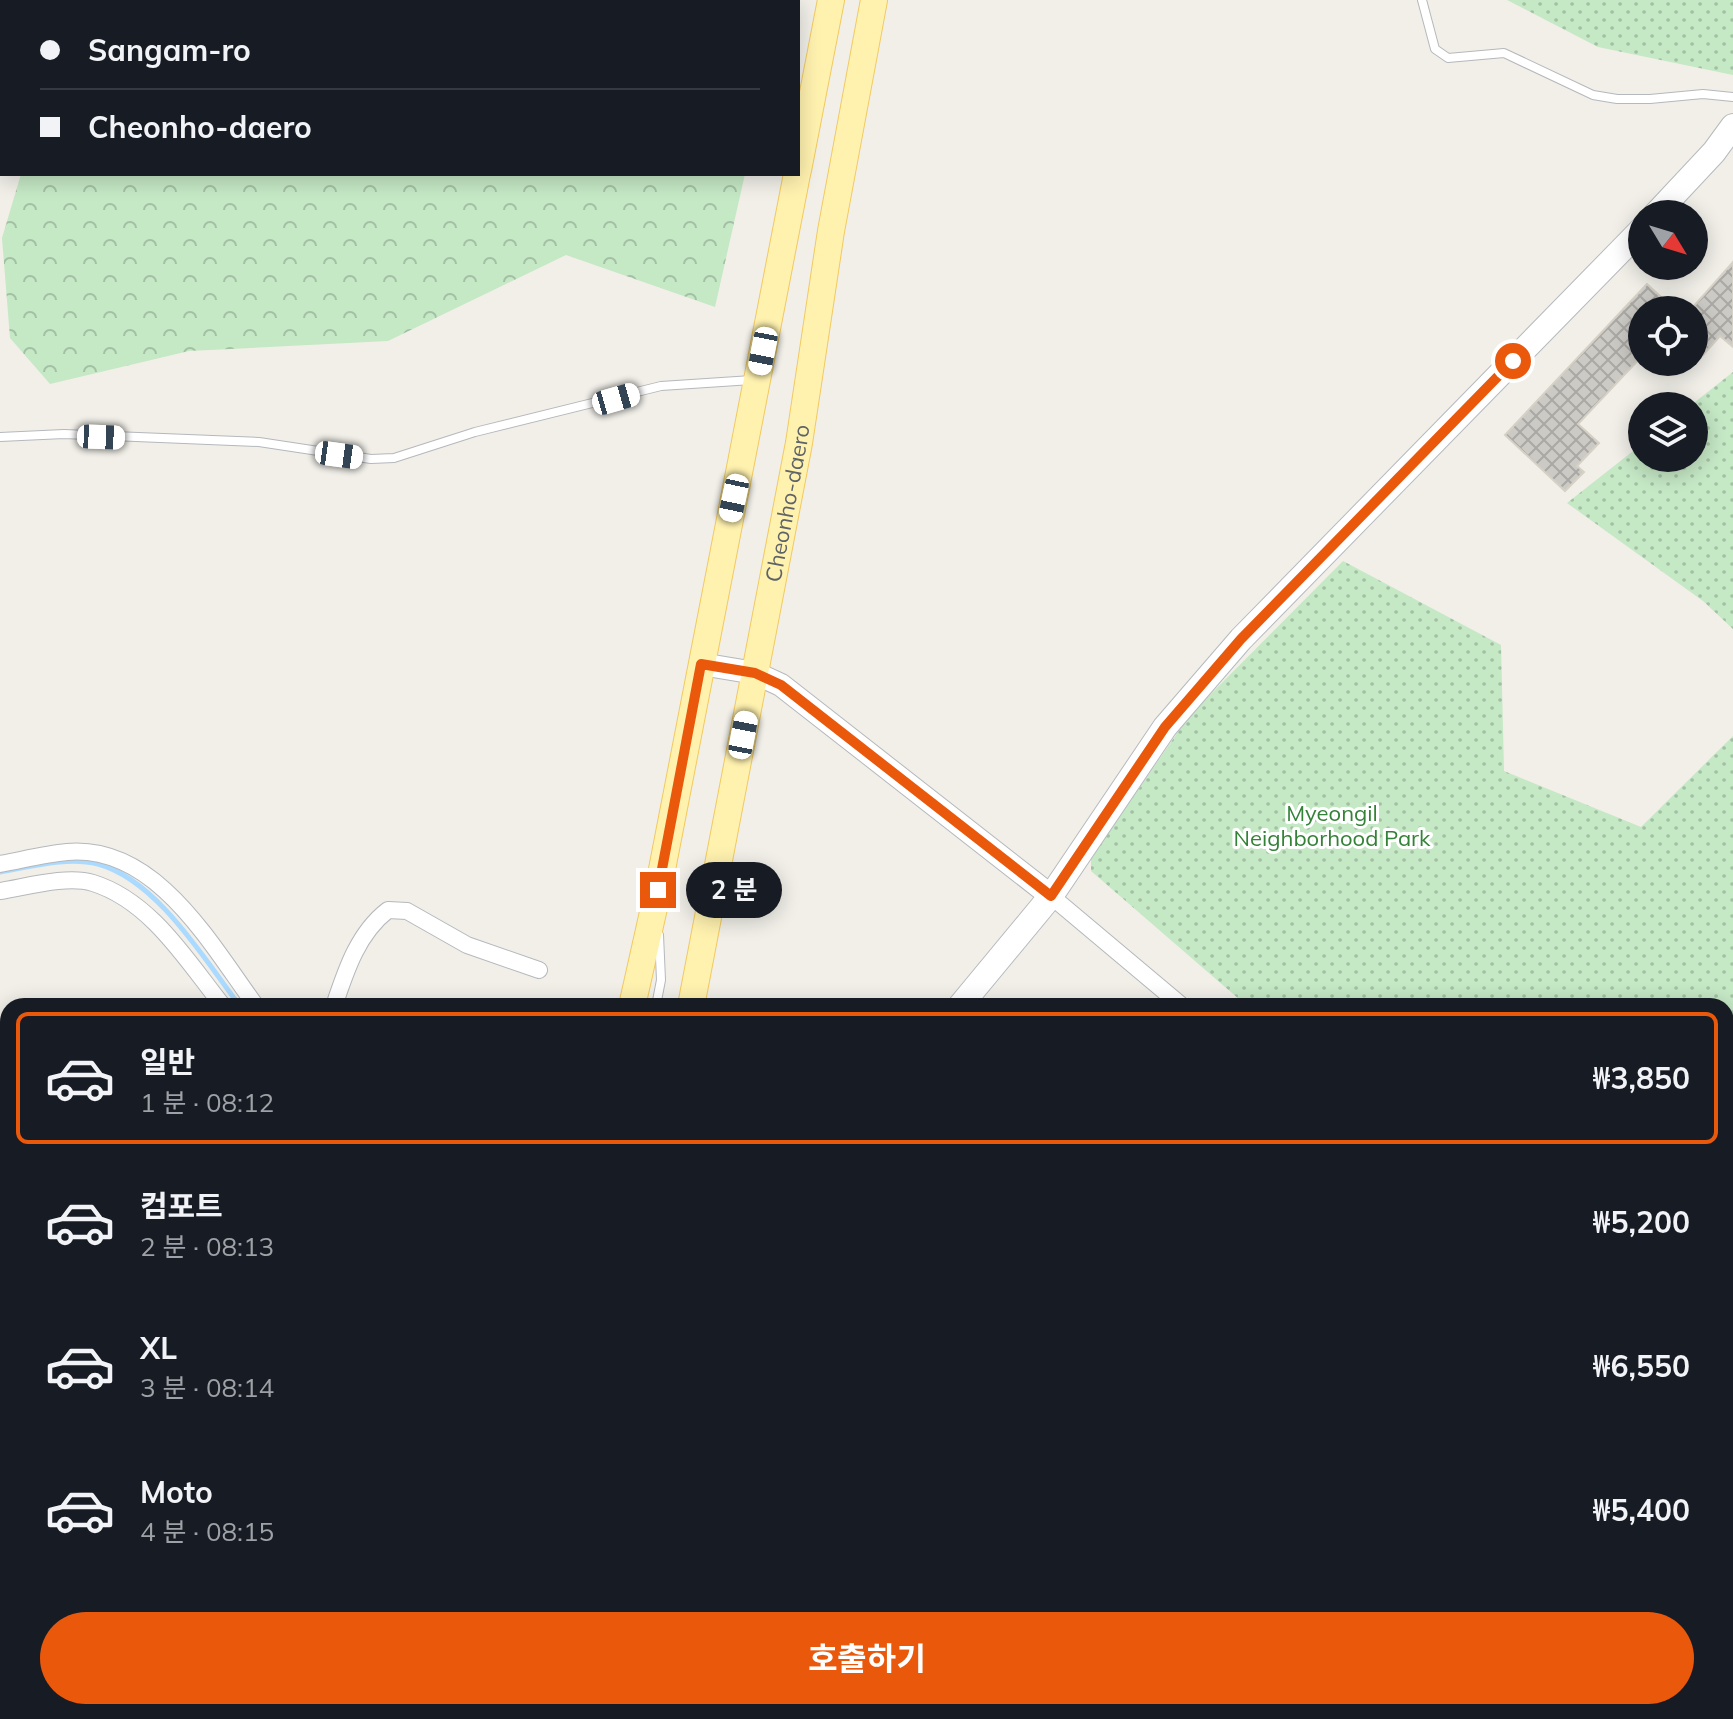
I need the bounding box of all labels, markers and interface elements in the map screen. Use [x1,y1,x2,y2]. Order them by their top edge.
text: Sangam-ro [88,31,251,69]
text: Cheonho-daero [88,108,312,146]
north arrow [1628,200,1708,280]
map controls [1628,200,1708,472]
button: locate [1628,296,1708,376]
car [747,325,779,377]
route start [1495,343,1531,379]
car [590,381,642,417]
button: layers [1628,392,1708,472]
street label: Cheonho-daero [759,423,816,584]
car [77,424,125,450]
car [314,440,364,470]
car [717,472,751,524]
car [727,709,759,761]
park label: Myeongil Neighborhood Park [1234,799,1431,852]
callout: 2 분 [686,862,782,918]
route end [640,872,676,908]
text: 2 분 [711,873,757,906]
icon: car [44,1042,116,1114]
text: 일반 [140,1043,195,1081]
text: ₩3,850 [1593,1059,1690,1097]
text: 1 분 · 08:12 [140,1086,274,1119]
icon: car [44,1186,116,1258]
text: 컴포트 [140,1187,223,1225]
text: ₩5,200 [1593,1203,1690,1241]
text: 2 분 · 08:13 [140,1230,274,1263]
text: XL [140,1329,177,1367]
icon: car [44,1330,116,1402]
text: ₩6,550 [1593,1347,1690,1385]
text: 3 분 · 08:14 [140,1371,274,1404]
text: Moto [140,1473,213,1511]
icon: car [44,1474,116,1546]
text: ₩5,400 [1593,1491,1690,1529]
text: 4 분 · 08:15 [140,1515,274,1548]
button: 호출하기 [40,1612,1694,1704]

